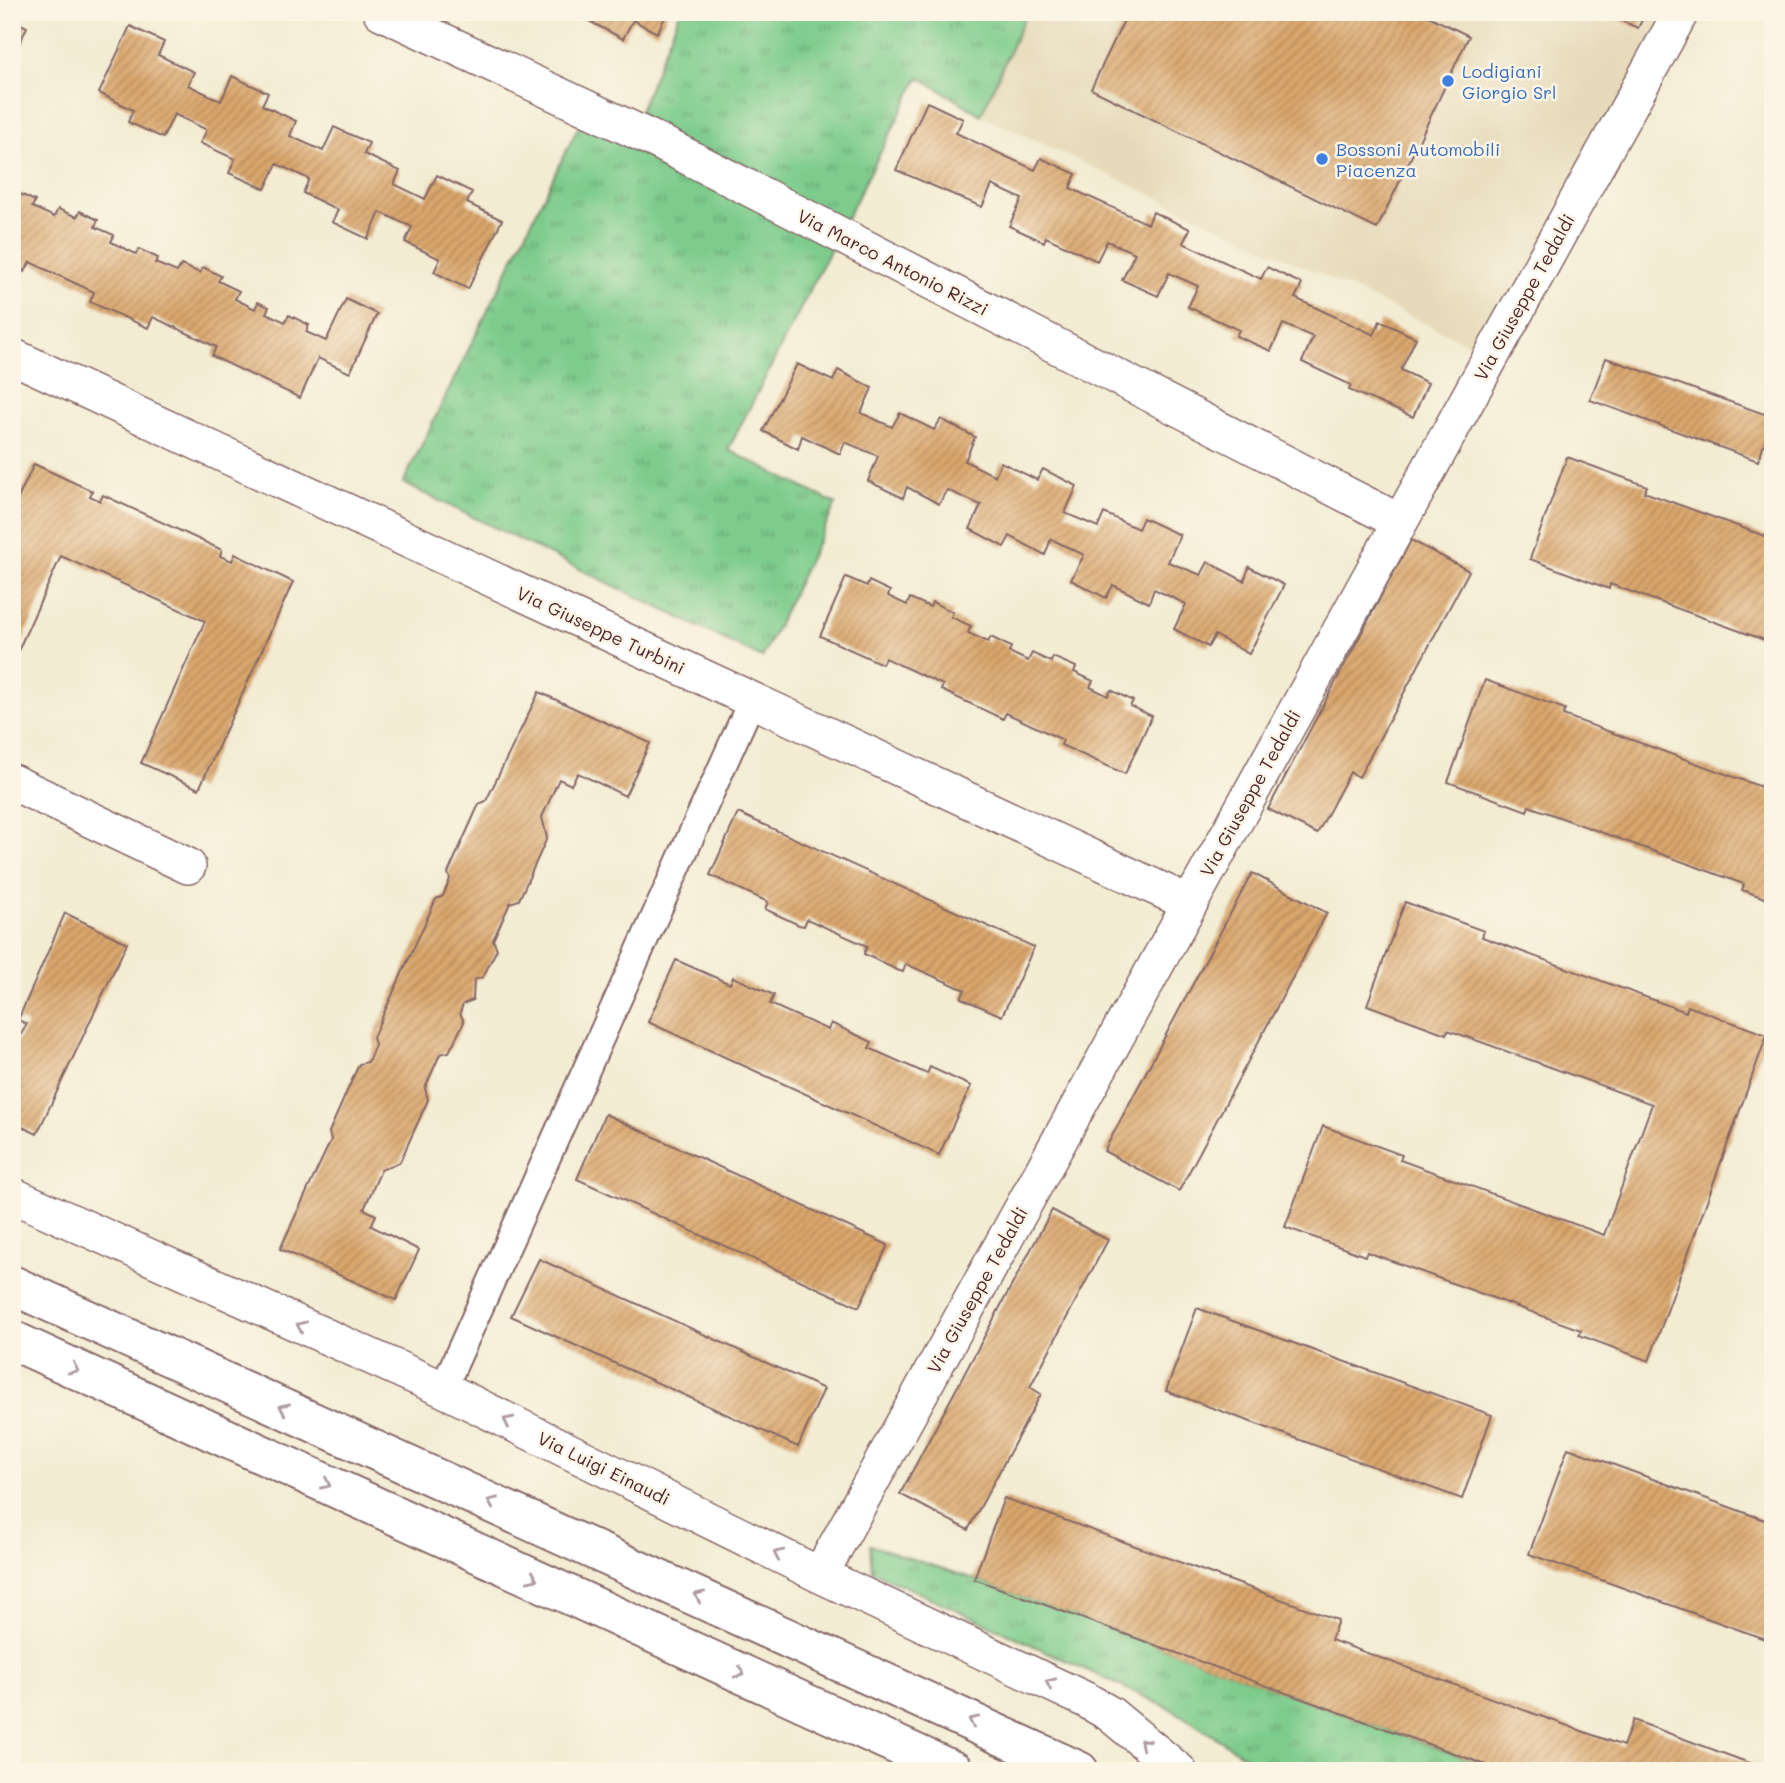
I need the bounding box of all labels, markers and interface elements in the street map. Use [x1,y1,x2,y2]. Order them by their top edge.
place label: Lodigiani Giorgio Srl [1462,59,1557,104]
marker: Lodigiani Giorgio Srl [1440,73,1456,89]
place label: Bossoni Automobili Piacenza [1336,137,1500,182]
marker: Bossoni Automobili Piacenza [1314,151,1330,167]
street label: Via Marco Antonio Rizzi [793,203,993,321]
street label: Via Giuseppe Tedaldi [1468,209,1580,385]
street label: Via Giuseppe Turbini [513,580,689,680]
street label: Via Giuseppe Tedaldi [1194,705,1306,881]
street label: Via Giuseppe Tedaldi [921,1202,1033,1378]
one-way arrow [296,1321,308,1335]
one-way arrow [67,1361,79,1375]
one-way arrow [279,1402,292,1416]
one-way arrow [503,1416,515,1430]
street label: Via Luigi Einaudi [534,1426,674,1510]
one-way arrow [319,1476,331,1490]
one-way arrow [486,1496,499,1510]
one-way arrow [773,1548,785,1562]
one-way arrow [526,1570,538,1584]
one-way arrow [694,1590,706,1604]
one-way arrow [732,1665,745,1679]
one-way arrow [1045,1677,1057,1691]
one-way arrow [967,1715,980,1729]
one-way arrow [1140,1738,1152,1751]

